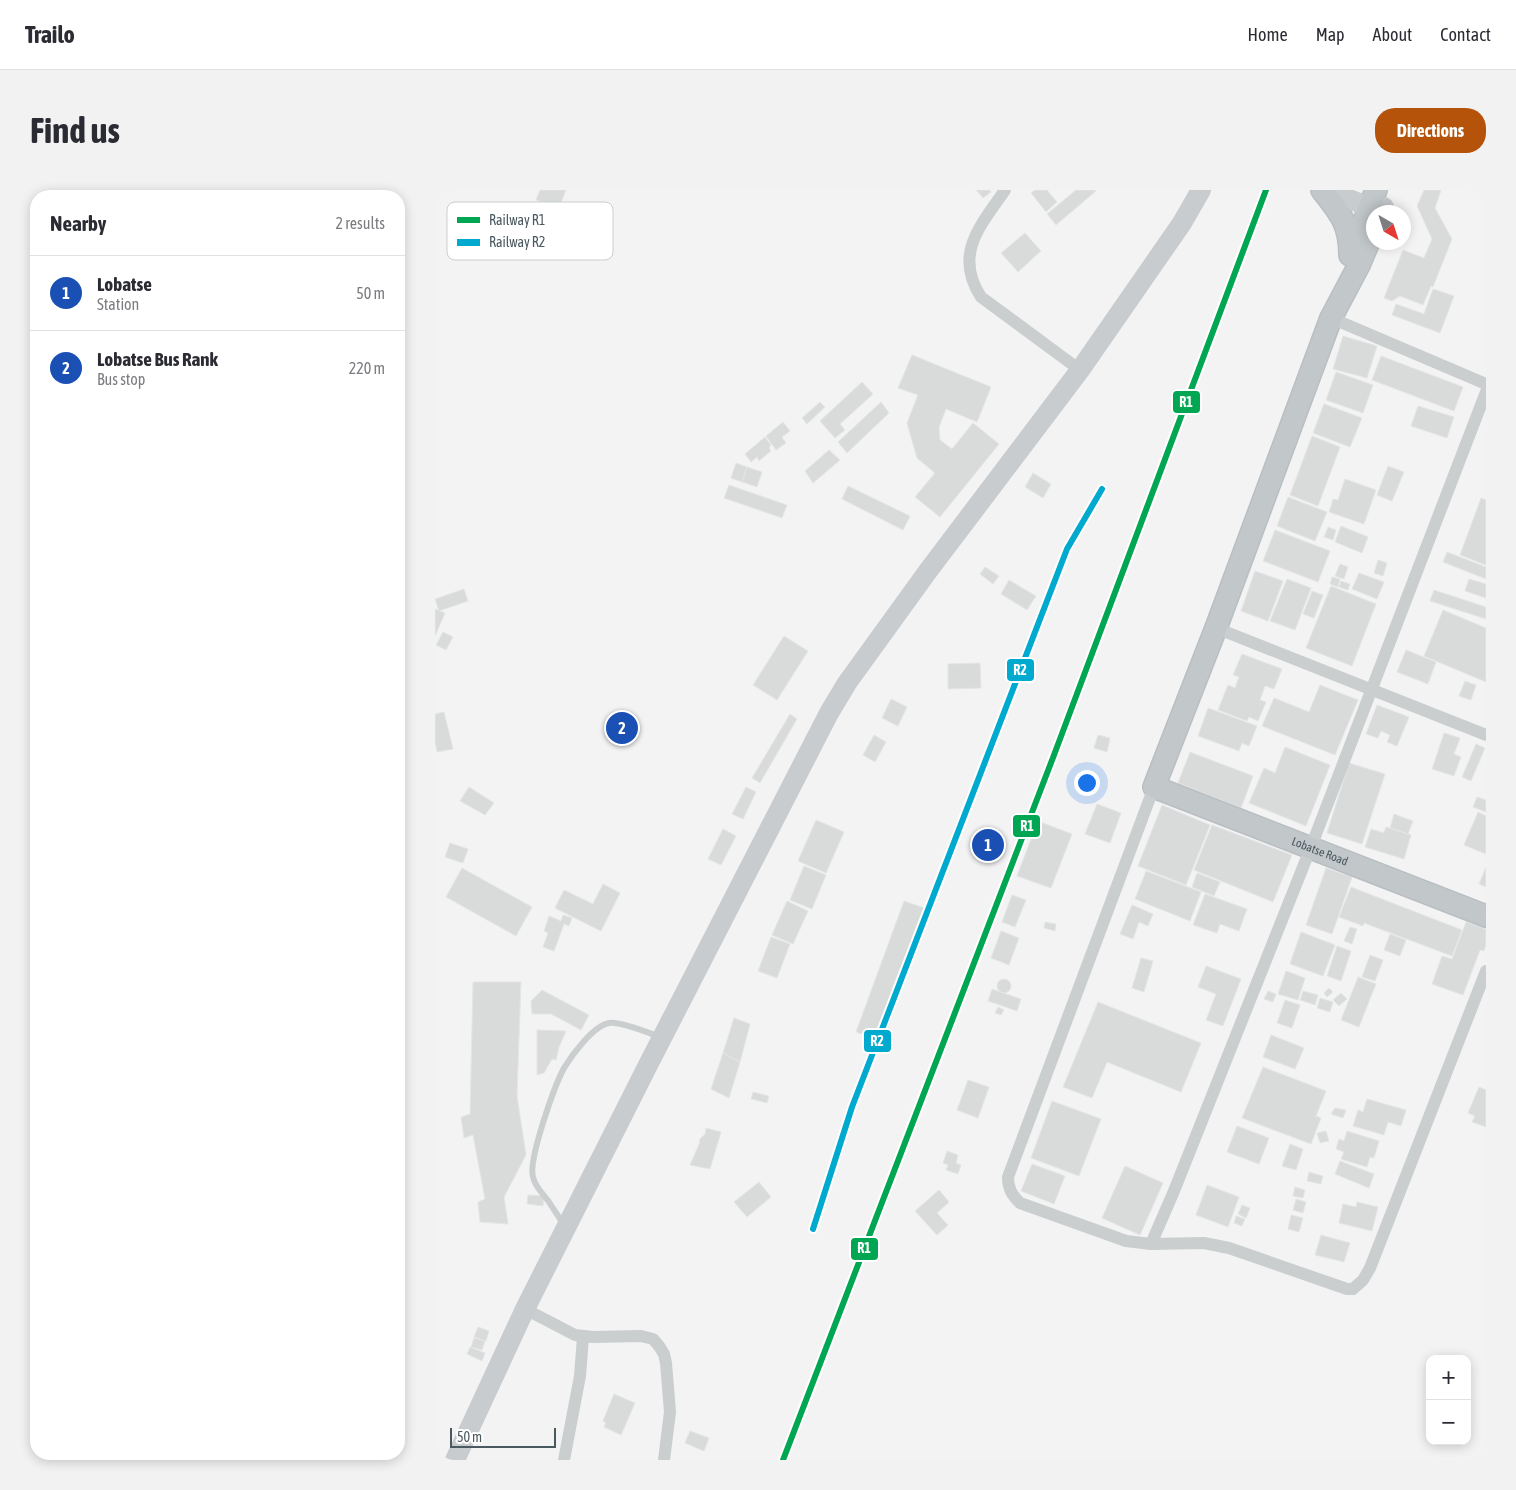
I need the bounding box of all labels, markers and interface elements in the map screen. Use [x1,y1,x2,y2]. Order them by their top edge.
text: Trailo [25,21,75,48]
text: Home [1248,24,1288,45]
text: Map [1316,24,1345,45]
text: About [1373,24,1412,45]
text: Contact [1440,24,1491,45]
button: Directions [1375,108,1486,153]
text: Find us [30,110,120,150]
legend [447,202,613,260]
north arrow [1366,205,1411,250]
text: Nearby [50,211,106,235]
text: Railway R1 [489,212,545,228]
text: 2 results [335,214,385,232]
text: Railway R2 [489,234,545,250]
text: Lobatse [97,273,152,295]
text: 1 [62,284,70,302]
text: 50 m [356,284,385,302]
text: Station [97,295,139,313]
text: Lobatse Bus Rank [97,348,218,370]
text: 2 [62,359,70,377]
text: 220 m [349,359,385,377]
text: Bus stop [97,370,145,388]
line badge: R1 [1172,390,1201,414]
text: R1 [1179,394,1193,410]
line badge: R2 [1006,658,1035,682]
text: R2 [1013,662,1027,678]
pin: 2 [606,709,638,747]
your location [1074,770,1100,796]
line badge: R1 [1012,814,1041,838]
text: R1 [1020,818,1034,834]
pin: 1 [972,826,1004,864]
street label: Lobatse Road [1290,834,1350,869]
line badge: R2 [863,1029,892,1053]
text: R2 [870,1033,884,1049]
line badge: R1 [850,1237,879,1261]
text: R1 [857,1240,871,1256]
map controls [1426,1355,1471,1445]
button: + [1426,1355,1471,1400]
button: − [1426,1400,1471,1445]
scale bar [450,1425,556,1448]
text: 50 m [457,1429,482,1445]

